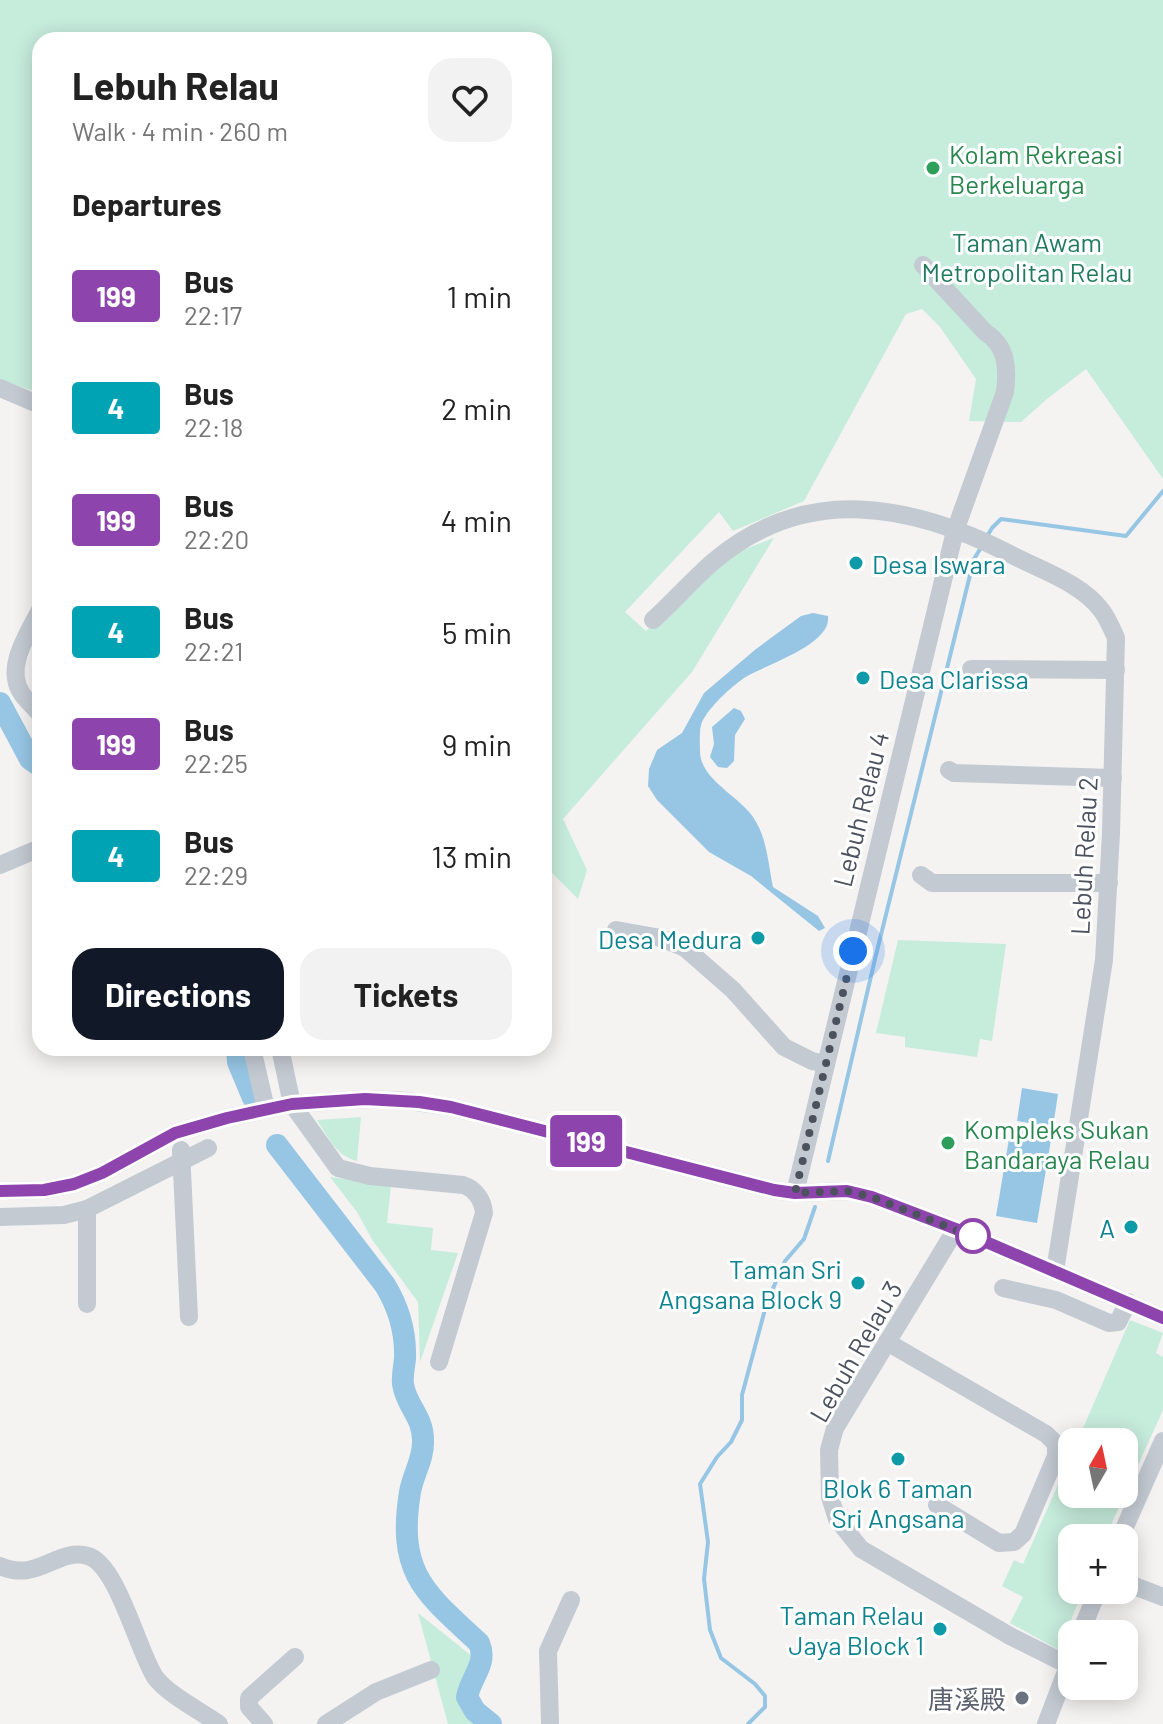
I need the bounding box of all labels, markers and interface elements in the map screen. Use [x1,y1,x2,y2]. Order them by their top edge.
button: heart [428,58,512,142]
text: Lebuh Relau [72,62,279,108]
text: Walk · 4 min · 260 m [72,115,288,146]
place label: Kolam Rekreasi Berkeluarga [949,138,1123,199]
marker: Kolam Rekreasi Berkeluarga [924,159,942,177]
text: Departures [72,186,222,222]
park label: Taman Awam Metropolitan Relau [921,226,1133,287]
text: Bus [184,263,234,299]
text: 1 min [447,278,512,314]
text: 199 [96,279,136,313]
text: 22:17 [184,299,242,330]
text: Bus [184,375,234,411]
text: 2 min [441,390,512,426]
text: 4 [108,391,124,425]
text: 22:18 [184,411,243,442]
text: Bus [184,487,234,523]
text: 4 min [441,502,512,538]
text: 199 [96,503,136,537]
text: 22:20 [184,523,249,554]
place label: Desa Iswara [872,548,1006,579]
marker: Desa Iswara [847,554,865,572]
text: Bus [184,599,234,635]
text: 5 min [442,614,512,650]
text: 4 [108,615,124,649]
text: 22:21 [184,635,243,666]
place label: Desa Clarissa [879,663,1029,694]
marker: Desa Clarissa [854,669,872,687]
text: Bus [184,711,234,747]
text: 9 min [442,726,512,762]
text: 199 [96,727,136,761]
street label: Lebuh Relau 4 [826,728,894,890]
text: 22:25 [184,747,248,778]
street label: Lebuh Relau 2 [1063,776,1103,936]
text: Bus [184,823,234,859]
text: 13 min [431,838,512,874]
text: 4 [108,839,124,873]
text: 22:29 [184,859,248,890]
place label: Desa Medura [598,923,742,954]
marker: Desa Medura [749,929,767,947]
your location [833,931,873,971]
button: Directions [72,948,284,1040]
button: Tickets [300,948,512,1040]
place label: Kompleks Sukan Bandaraya Relau [964,1113,1150,1174]
line badge: 199 [540,1115,632,1167]
text: 199 [566,1124,606,1158]
marker: Kompleks Sukan Bandaraya Relau [939,1134,957,1152]
place label: A [1099,1212,1115,1243]
marker: A [1122,1218,1140,1236]
unlabelled marker [956,1219,990,1253]
place label: Taman Sri Angsana Block 9 [658,1253,842,1314]
marker: Taman Sri Angsana Block 9 [849,1274,867,1292]
street label: Lebuh Relau 3 [802,1275,908,1427]
north arrow [1058,1428,1138,1508]
map controls [1058,1428,1138,1700]
marker: Blok 6 Taman Sri Angsana [889,1450,907,1468]
place label: Blok 6 Taman Sri Angsana [823,1472,973,1533]
button: + [1058,1524,1138,1604]
place label: Taman Relau Jaya Block 1 [779,1599,924,1660]
marker: Taman Relau Jaya Block 1 [931,1620,949,1638]
button: − [1058,1620,1138,1700]
place label: 唐溪殿 [928,1683,1006,1714]
marker: 唐溪殿 [1013,1689,1031,1707]

